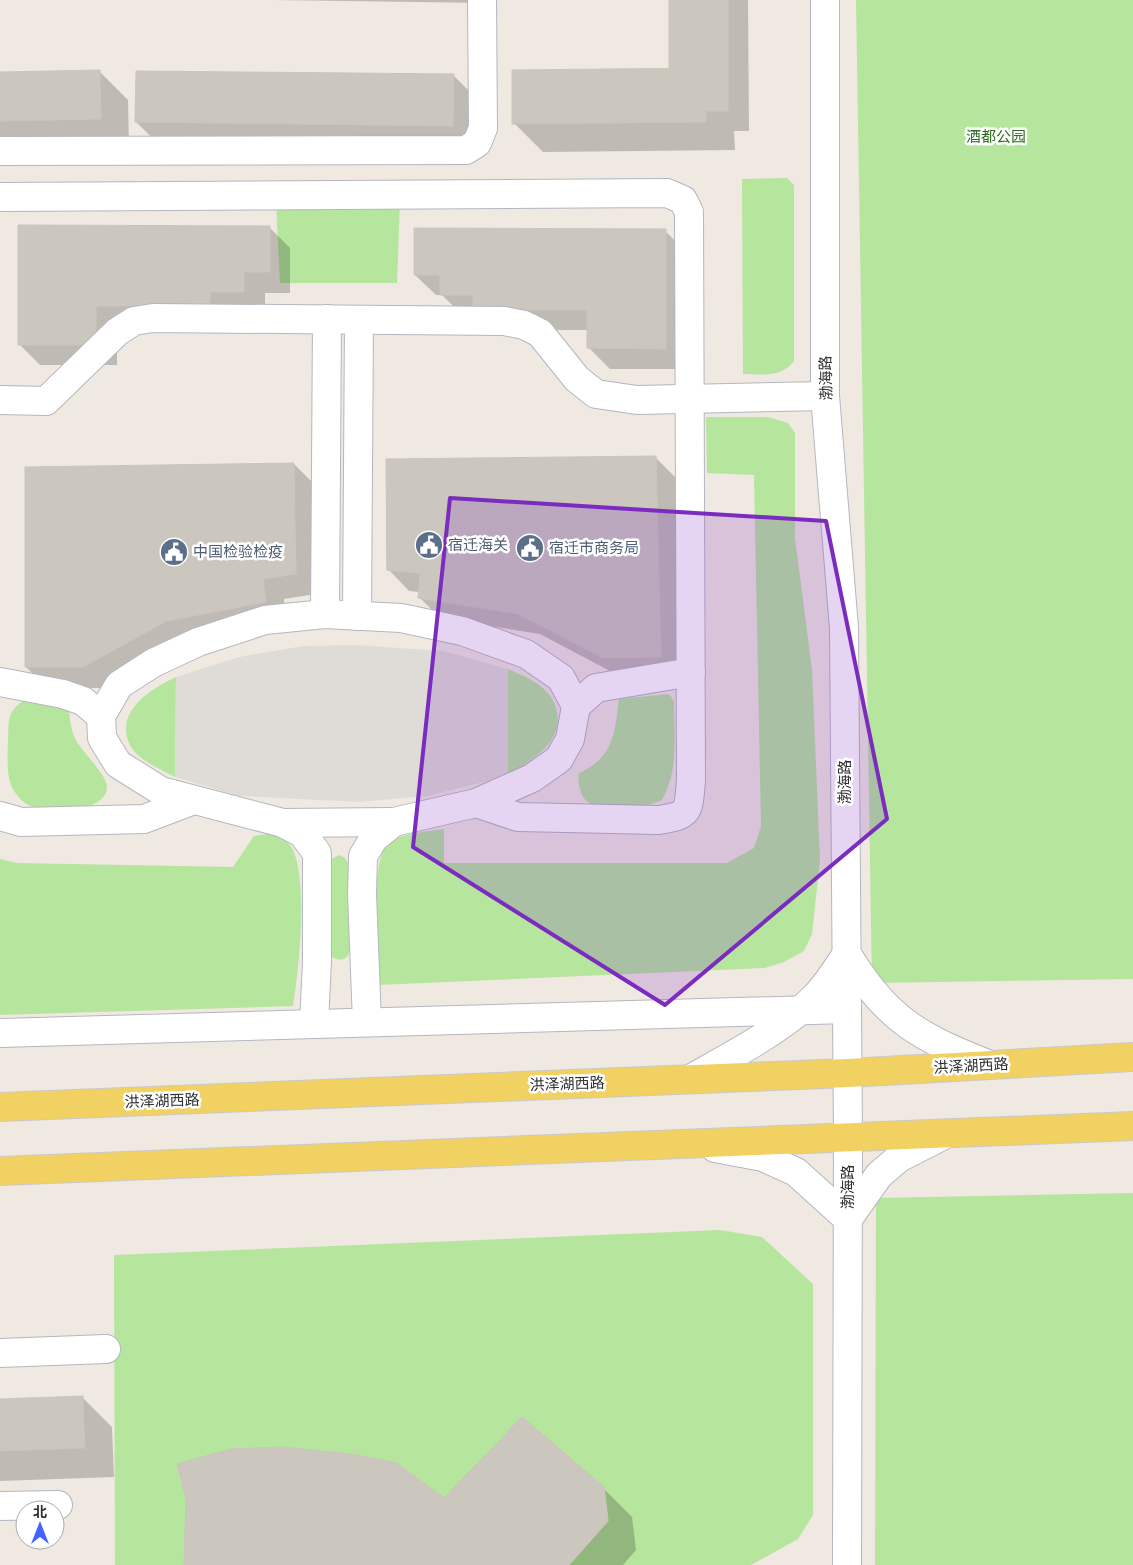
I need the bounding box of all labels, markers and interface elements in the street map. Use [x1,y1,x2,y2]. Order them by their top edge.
park label: 酒都公园 [966,128,1026,145]
street label: 渤海路 [817,355,834,401]
public building icon: 宿迁海关 [414,530,444,560]
public building icon: 宿迁市商务局 [515,533,545,563]
place label: 宿迁海关 [448,536,508,553]
public building icon: 中国检验检疫 [159,537,189,567]
place label: 宿迁市商务局 [549,539,639,556]
place label: 中国检验检疫 [193,543,283,560]
street label: 渤海路 [836,759,853,805]
street label: 洪泽湖西路 [933,1055,1009,1076]
street label: 洪泽湖西路 [529,1074,605,1093]
street label: 洪泽湖西路 [124,1091,200,1110]
street label: 渤海路 [839,1164,856,1210]
north arrow [15,1500,65,1550]
text: 北 [33,1504,47,1520]

